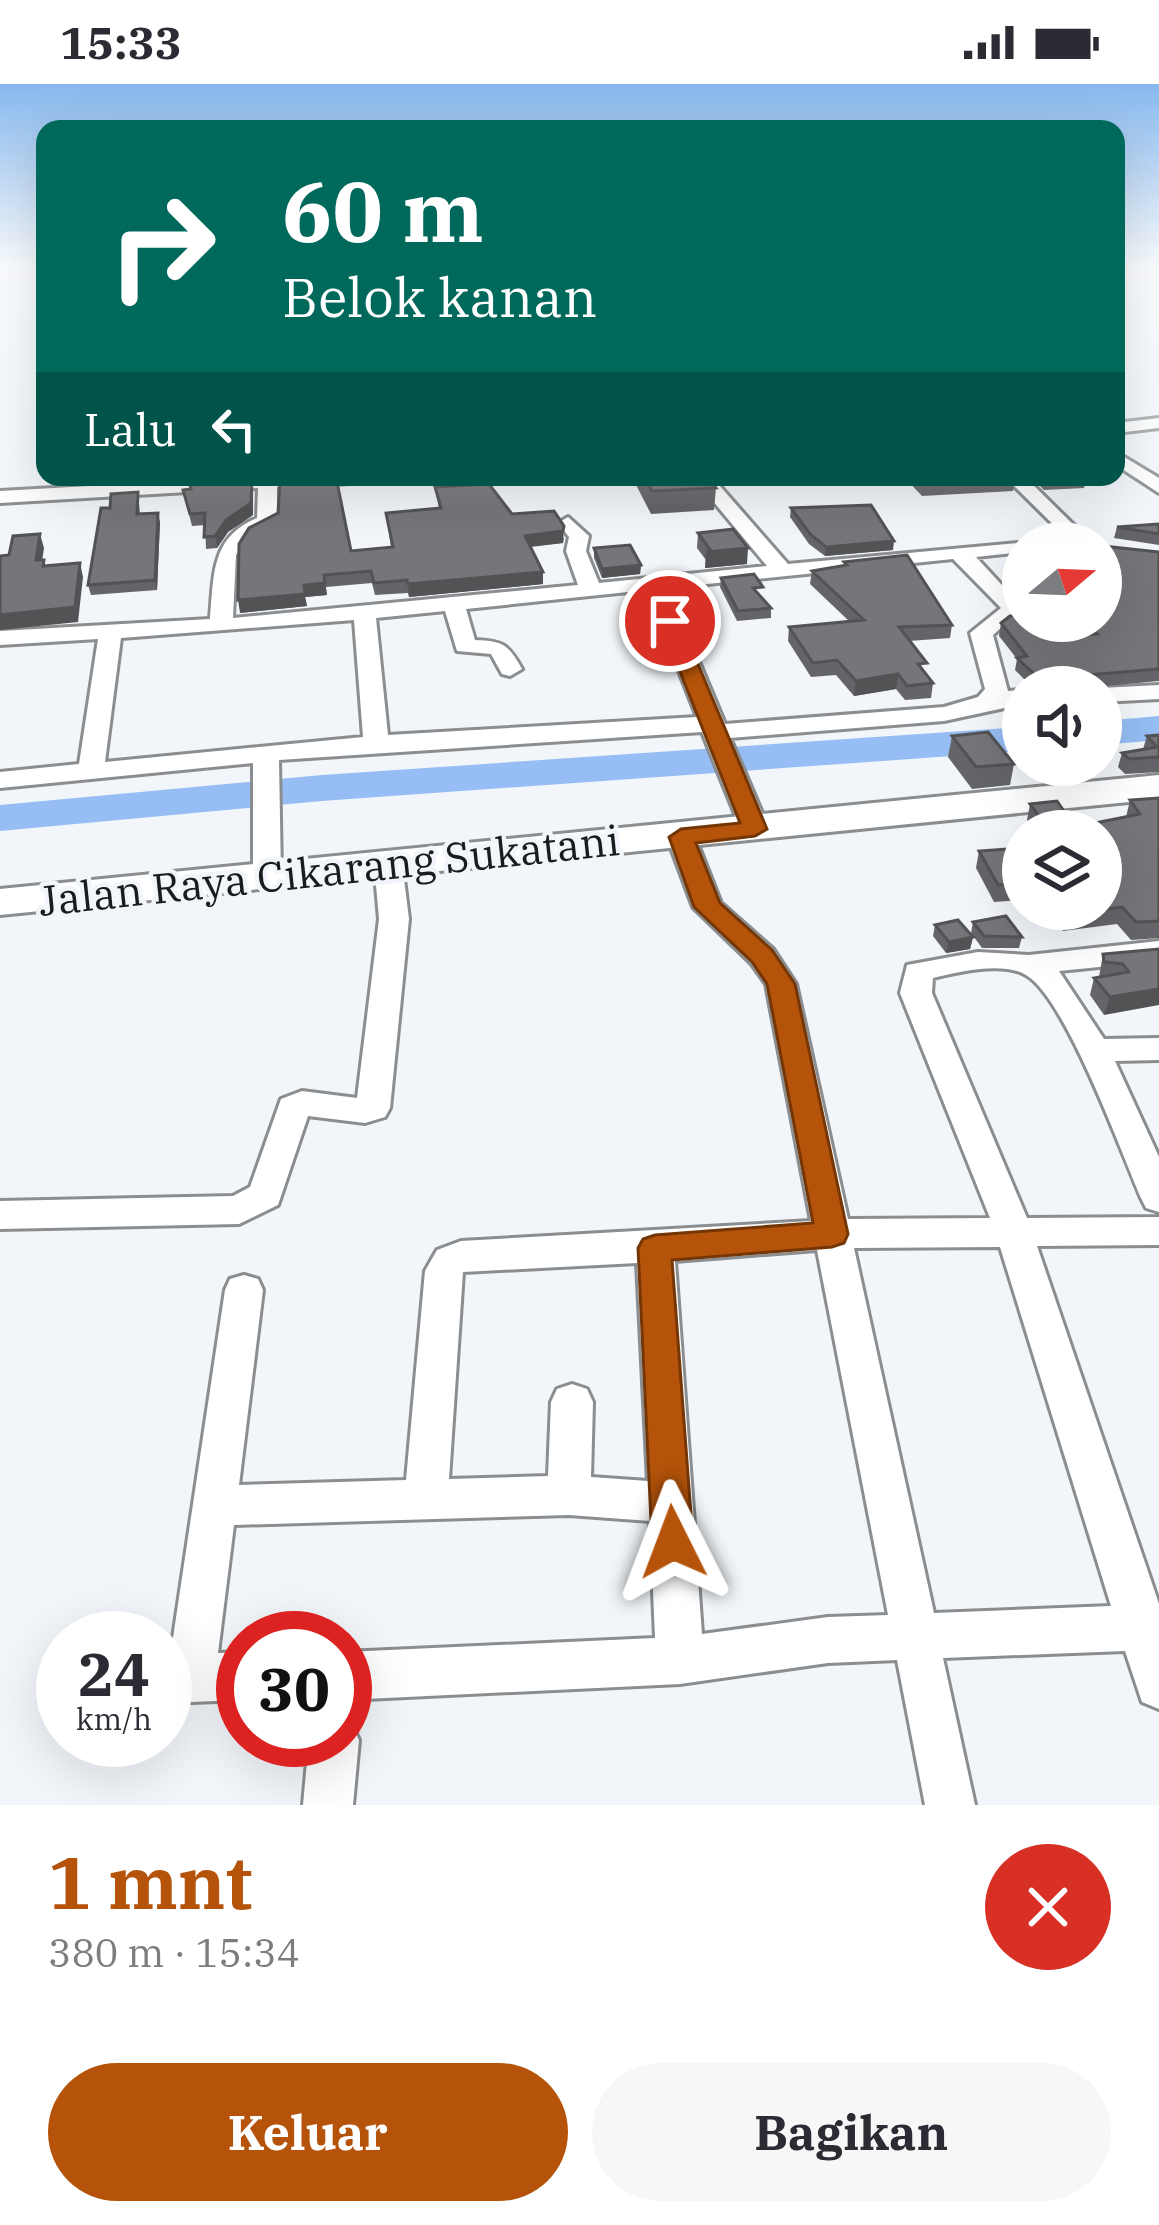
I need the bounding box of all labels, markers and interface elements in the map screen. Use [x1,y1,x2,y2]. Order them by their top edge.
text: 15:33 [60,13,182,71]
text: 60 m [282,156,484,265]
icon: right [84,168,240,324]
text: Belok kanan [282,262,597,332]
icon: left [201,396,267,462]
text: Lalu [84,400,177,458]
north arrow [1002,522,1122,642]
map controls [1002,522,1122,930]
pin [619,570,721,672]
icon: arrive [637,588,703,654]
button: sound [1002,666,1122,786]
button: layers [1002,810,1122,930]
street label: Jalan Raya Cikarang Sukatani [36,812,622,928]
position arrow [610,1479,736,1605]
speed limit sign: 30 [216,1611,372,1767]
text: 24 [78,1634,150,1713]
text: km/h [76,1699,152,1738]
text: 1 mnt [48,1835,252,1929]
button: close [985,1844,1111,1970]
text: 380 m · 15:34 [48,1927,300,1978]
button: Keluar [48,2063,568,2201]
button: Bagikan [592,2063,1111,2201]

